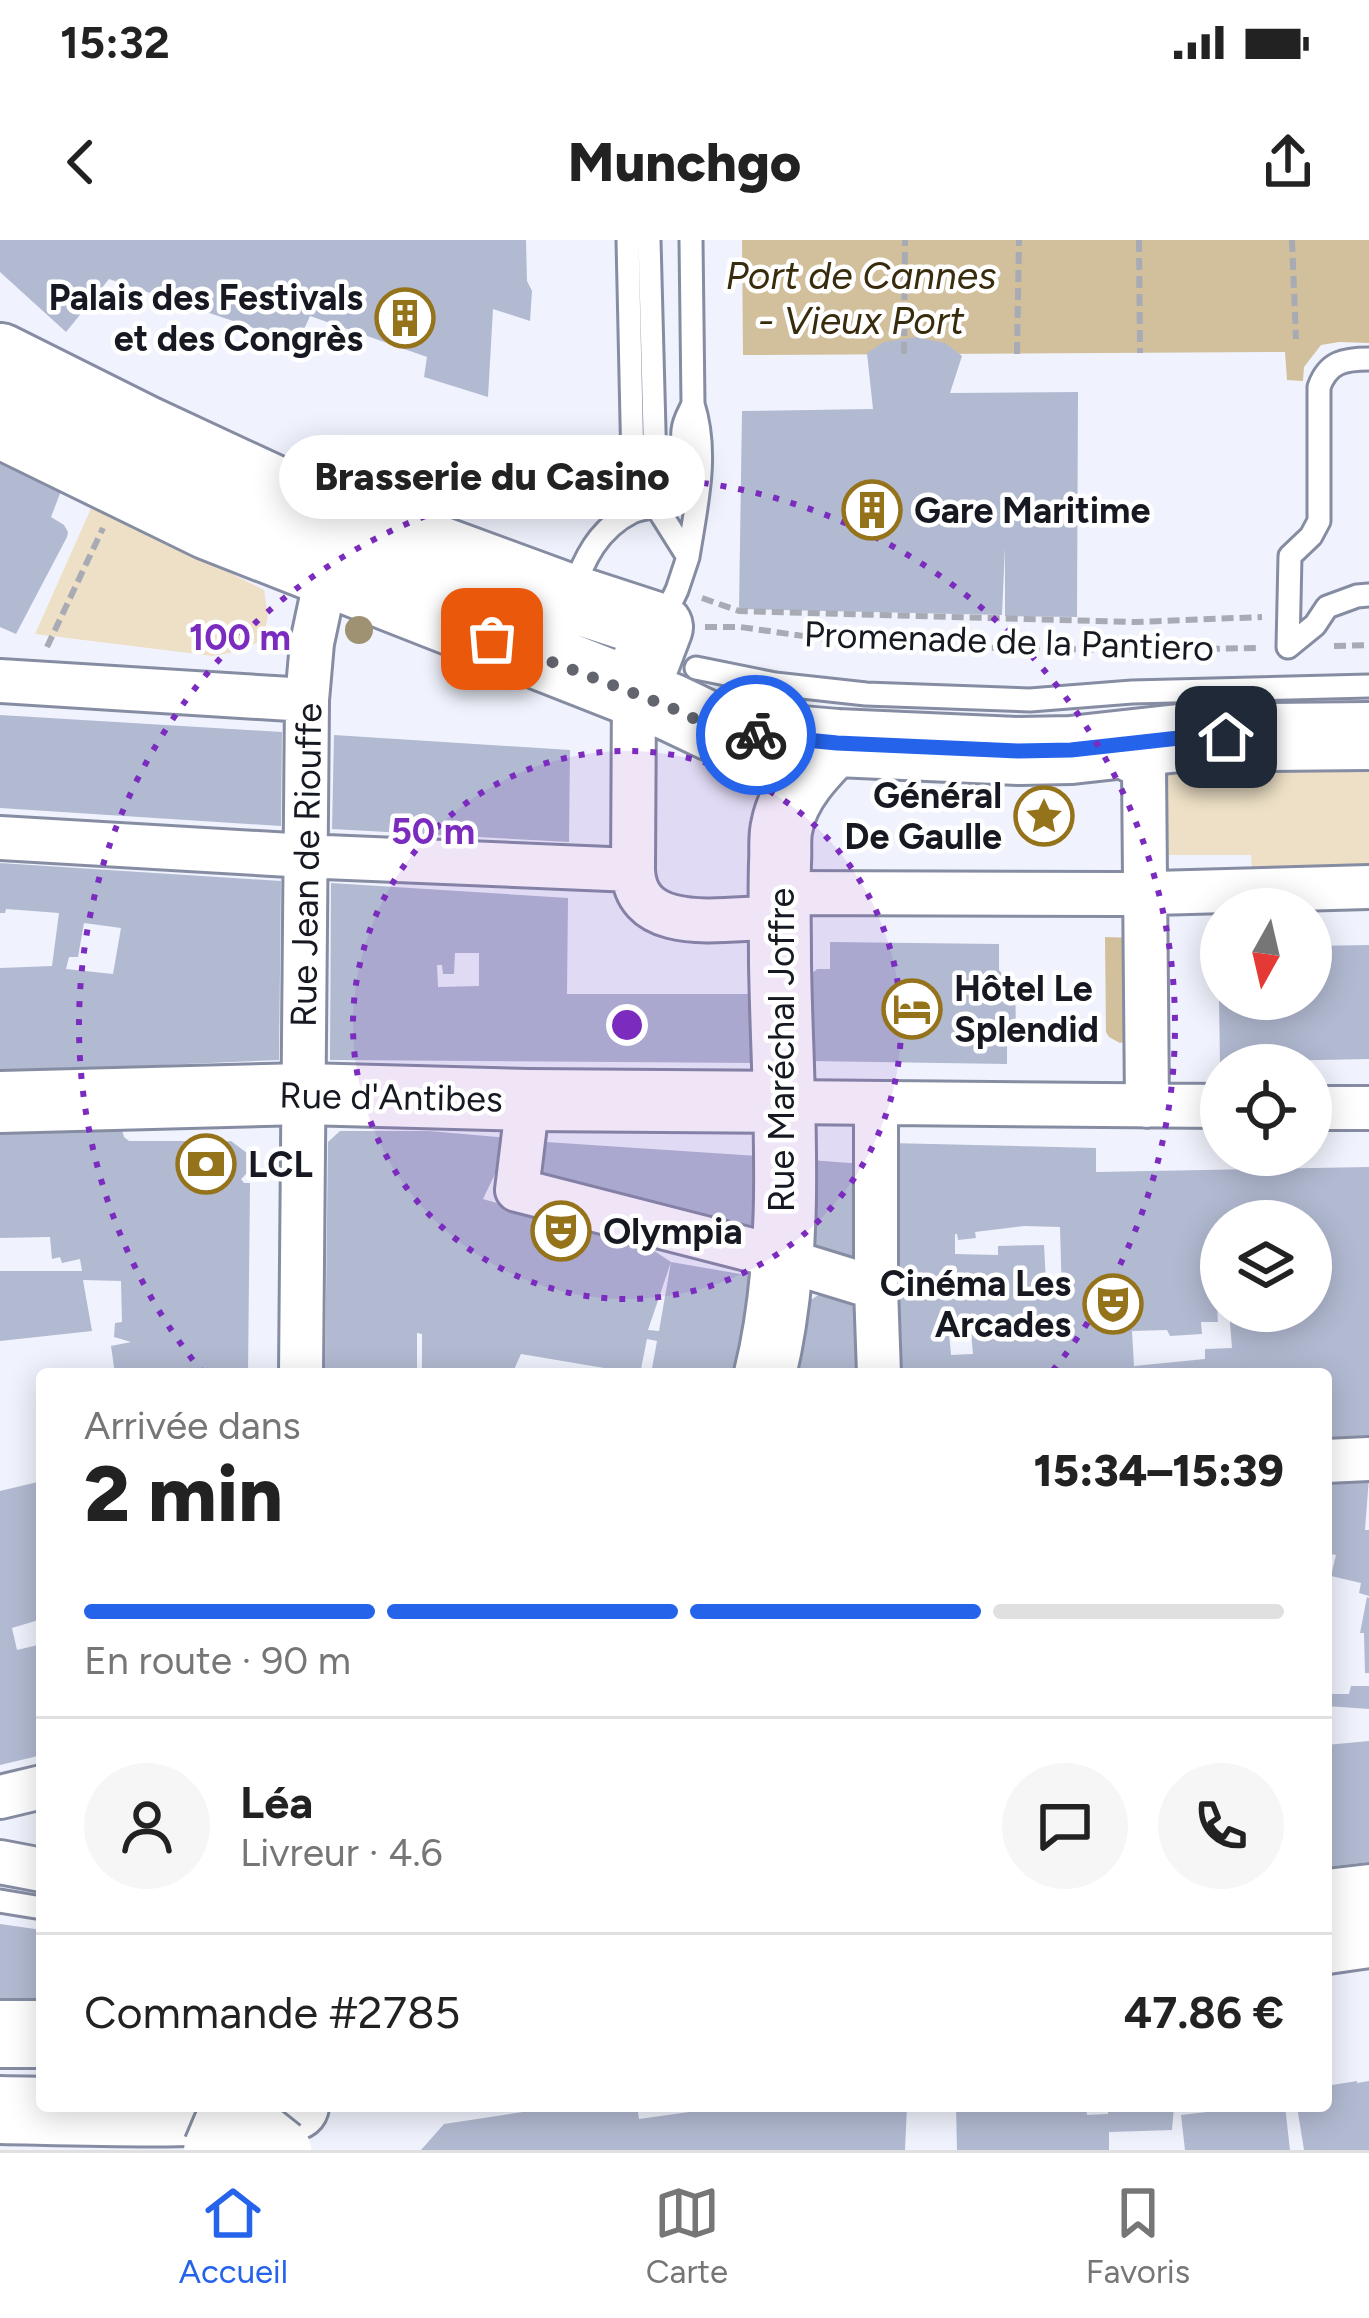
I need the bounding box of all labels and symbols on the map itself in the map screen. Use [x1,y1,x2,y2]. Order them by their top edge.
water label: Port de Cannes - Vieux Port [726,252,996,344]
place label: Palais des Festivals et des Congrès [48,276,363,360]
building icon: Palais des Festivals et des Congrès [374,287,436,349]
callout: Brasserie du Casino [279,435,705,519]
building icon: Gare Maritime [841,479,903,541]
place label: Gare Maritime [914,489,1151,532]
pin [441,588,543,690]
street label: Promenade de la Pantiero [803,612,1215,670]
text: 100 m [189,616,291,659]
courier [696,675,816,795]
pin [1175,686,1277,788]
street label: Rue Jean de Riouffe [282,702,330,1028]
place label: Général De Gaulle [844,774,1002,858]
place icon: Général De Gaulle [1013,785,1075,847]
text: 50 m [391,810,475,853]
street label: Rue Maréchal Joffre [760,888,803,1212]
north arrow [1200,888,1332,1020]
place label: Hôtel Le Splendid [954,967,1099,1051]
hotel icon: Hôtel Le Splendid [881,978,943,1040]
centre of rings [606,1004,648,1046]
street label: Rue d'Antibes [279,1074,503,1120]
bank icon: LCL [175,1133,237,1195]
place label: LCL [248,1143,313,1186]
theatre icon: Olympia [530,1200,592,1262]
place label: Olympia [603,1210,743,1253]
place label: Cinéma Les Arcades [880,1262,1071,1346]
theatre icon: Cinéma Les Arcades [1082,1273,1144,1335]

